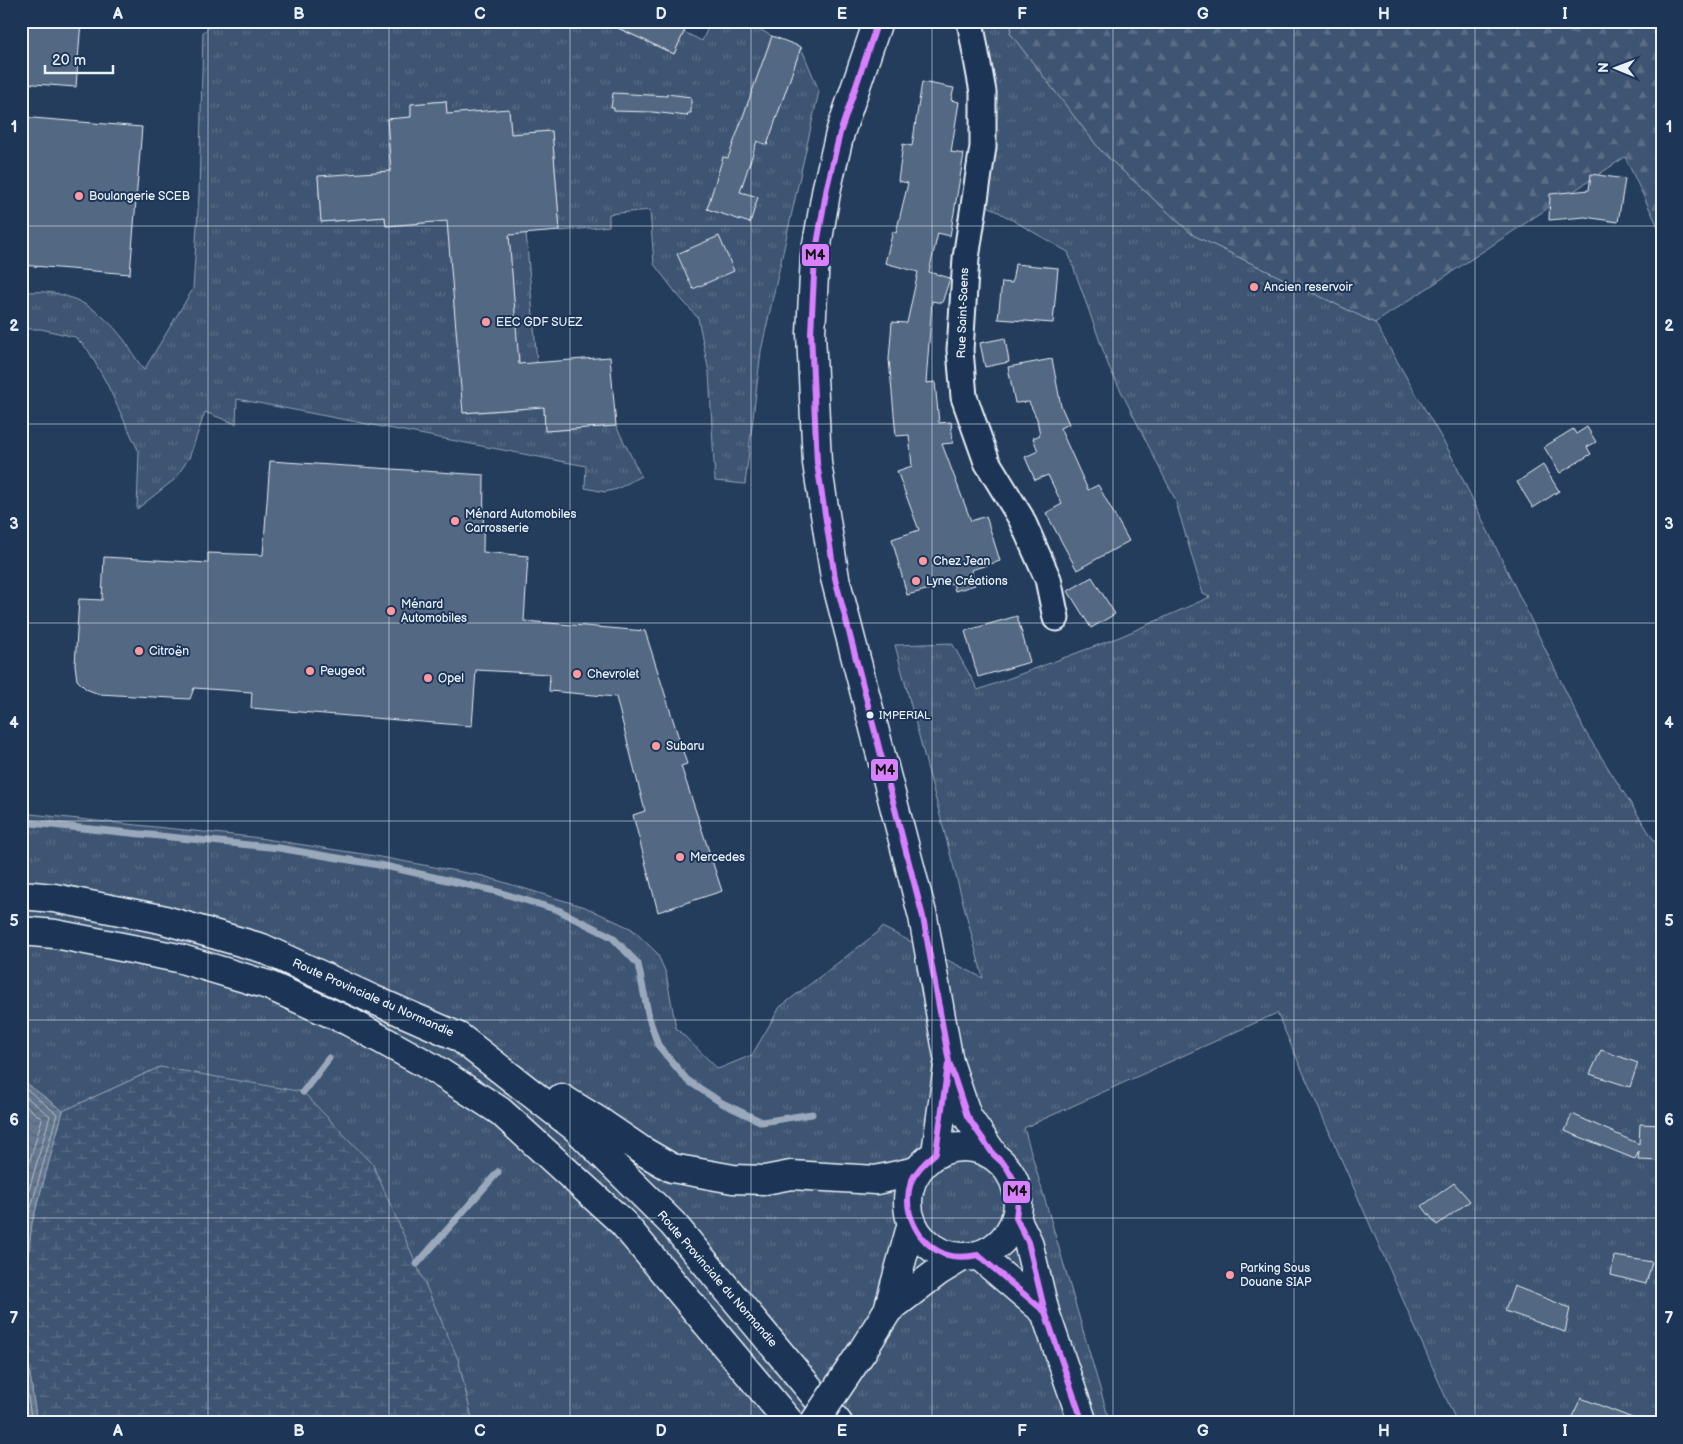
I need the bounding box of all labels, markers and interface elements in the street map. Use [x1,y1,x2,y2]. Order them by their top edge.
text: A [112,5,123,24]
text: B [293,5,305,24]
text: C [474,5,486,24]
text: D [655,5,667,24]
text: E [837,5,847,24]
text: F [1017,5,1027,24]
text: G [1197,5,1209,24]
text: H [1378,5,1390,24]
text: I [1562,5,1568,24]
scale bar [45,42,112,74]
north arrow [1590,42,1640,92]
text: 20 m [52,51,86,70]
text: N [1595,62,1612,73]
text: 1 [11,118,17,137]
text: 1 [1666,118,1672,137]
place label: Boulangerie SCEB [89,189,190,204]
marker: Boulangerie SCEB [73,190,85,202]
line badge: M4 [801,243,830,267]
text: M4 [805,247,826,264]
street label: Rue Saint-Saens [954,267,972,359]
place label: Ancien reservoir [1264,280,1353,295]
marker: Ancien reservoir [1248,281,1260,293]
place label: EEC GDF SUEZ [496,315,583,330]
marker: EEC GDF SUEZ [480,316,492,328]
text: 2 [9,317,19,336]
text: 2 [1664,317,1674,336]
place label: Ménard Automobiles Carrosserie [465,507,576,536]
text: 3 [9,515,19,534]
marker: Ménard Automobiles Carrosserie [449,515,461,527]
text: 3 [1664,515,1674,534]
place label: Chez Jean [933,554,991,569]
marker: Chez Jean [917,555,929,567]
place label: Lyne Créations [926,574,1008,589]
marker: Lyne Créations [910,575,922,587]
place label: Ménard Automobiles [401,597,467,626]
marker: Ménard Automobiles [385,605,397,617]
place label: Citroën [149,644,189,659]
marker: Citroën [133,645,145,657]
place label: Peugeot [320,664,366,679]
marker: Peugeot [304,665,316,677]
place label: Chevrolet [587,667,640,682]
marker: Chevrolet [571,668,583,680]
place label: Opel [438,671,464,686]
marker: Opel [422,672,434,684]
place label: IMPERIAL [879,709,931,722]
marker: IMPERIAL [865,710,875,720]
text: 4 [9,714,19,733]
text: 4 [1664,714,1674,733]
place label: Subaru [666,739,705,754]
marker: Subaru [650,740,662,752]
line badge: M4 [870,758,899,782]
text: M4 [875,762,896,779]
place label: Mercedes [690,850,745,865]
marker: Mercedes [674,851,686,863]
text: 5 [9,912,19,931]
text: 5 [1664,912,1674,931]
street label: Route Provinciale du Normandie [290,955,456,1041]
text: 6 [9,1111,19,1130]
text: 6 [1664,1111,1674,1130]
line badge: M4 [1002,1180,1031,1204]
text: M4 [1007,1183,1028,1200]
street label: Route Provinciale du Normandie [654,1208,780,1350]
place label: Parking Sous Douane SIAP [1240,1261,1312,1290]
marker: Parking Sous Douane SIAP [1224,1269,1236,1281]
text: 7 [10,1309,19,1328]
text: 7 [1665,1309,1674,1328]
text: A [112,1422,123,1441]
text: B [293,1422,305,1441]
text: C [474,1422,486,1441]
text: D [655,1422,667,1441]
text: E [837,1422,847,1441]
text: F [1017,1422,1027,1441]
text: G [1197,1422,1209,1441]
text: H [1378,1422,1390,1441]
text: I [1562,1422,1568,1441]

